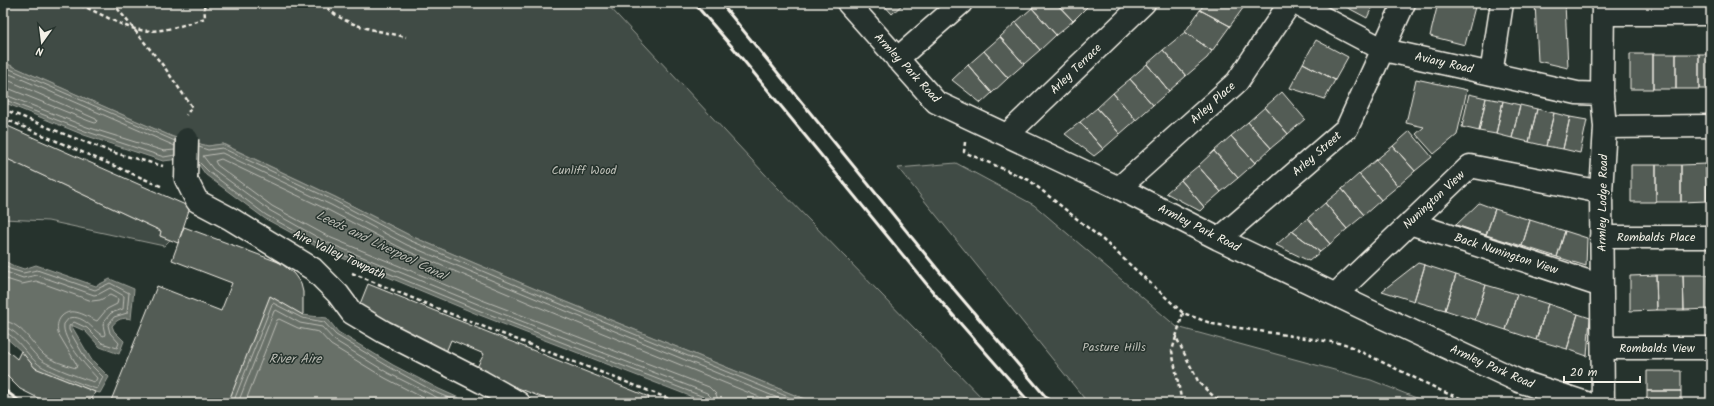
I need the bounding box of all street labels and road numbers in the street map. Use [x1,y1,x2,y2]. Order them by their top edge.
street label: Armley Park Road [869,29,945,108]
street label: Arley Terrace [1046,39,1107,99]
street label: Aviary Road [1413,47,1476,79]
street label: Arley Place [1186,77,1241,129]
street label: Arley Street [1288,127,1346,181]
street label: Armley Lodge Road [1593,153,1613,252]
street label: Nunington View [1399,165,1470,234]
street label: Armley Park Road [1154,199,1244,257]
street label: Aire Valley Towpath [289,225,389,285]
street label: Back Nunington View [1452,228,1561,280]
street label: Rombalds Place [1617,228,1696,247]
street label: Rombalds View [1619,339,1696,358]
street label: Armley Park Road [1447,340,1538,394]

